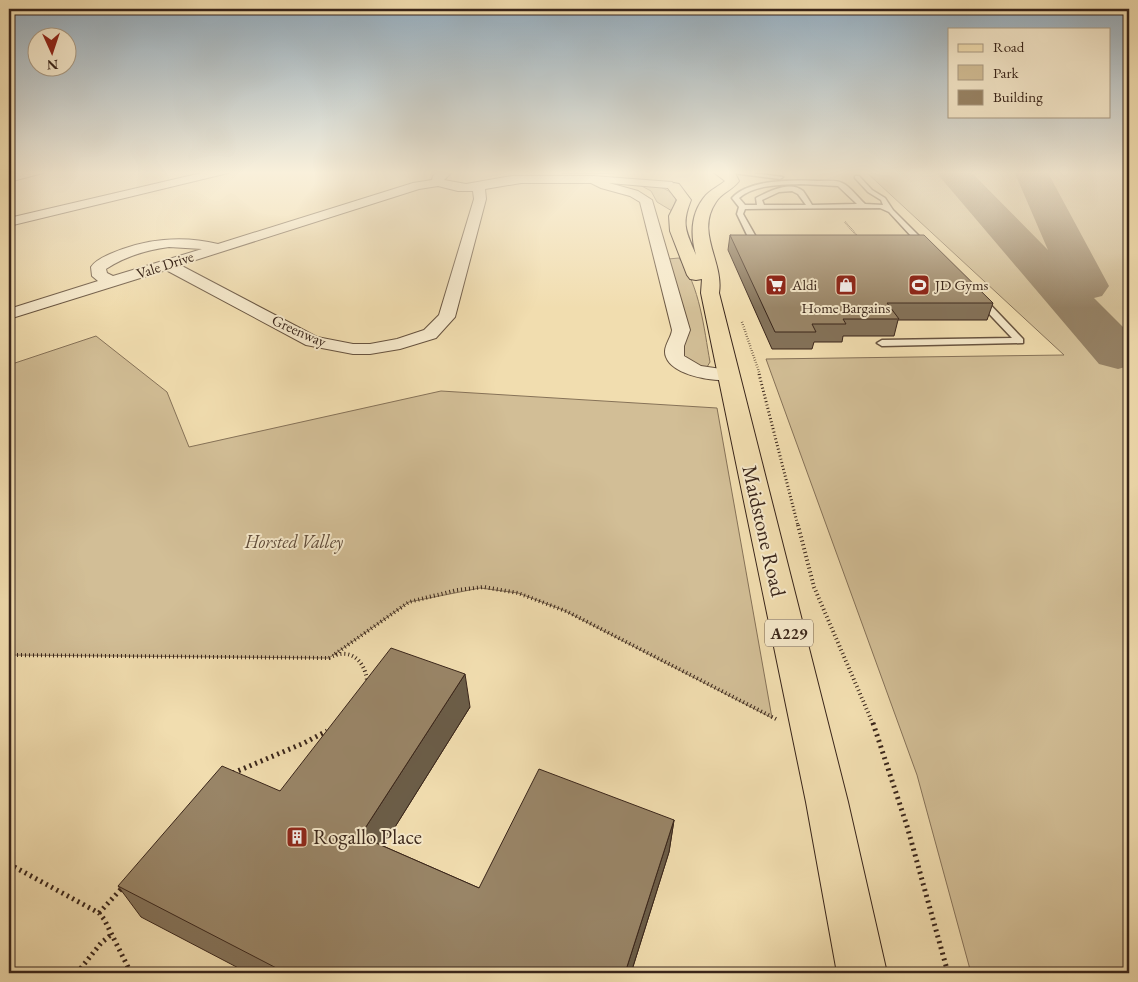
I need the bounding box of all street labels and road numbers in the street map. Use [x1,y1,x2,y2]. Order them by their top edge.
street label: Vale Drive [134,246,196,283]
street label: Greenway [269,310,330,351]
street label: Maidstone Road [736,463,793,599]
road number: A229 [765,620,813,646]

